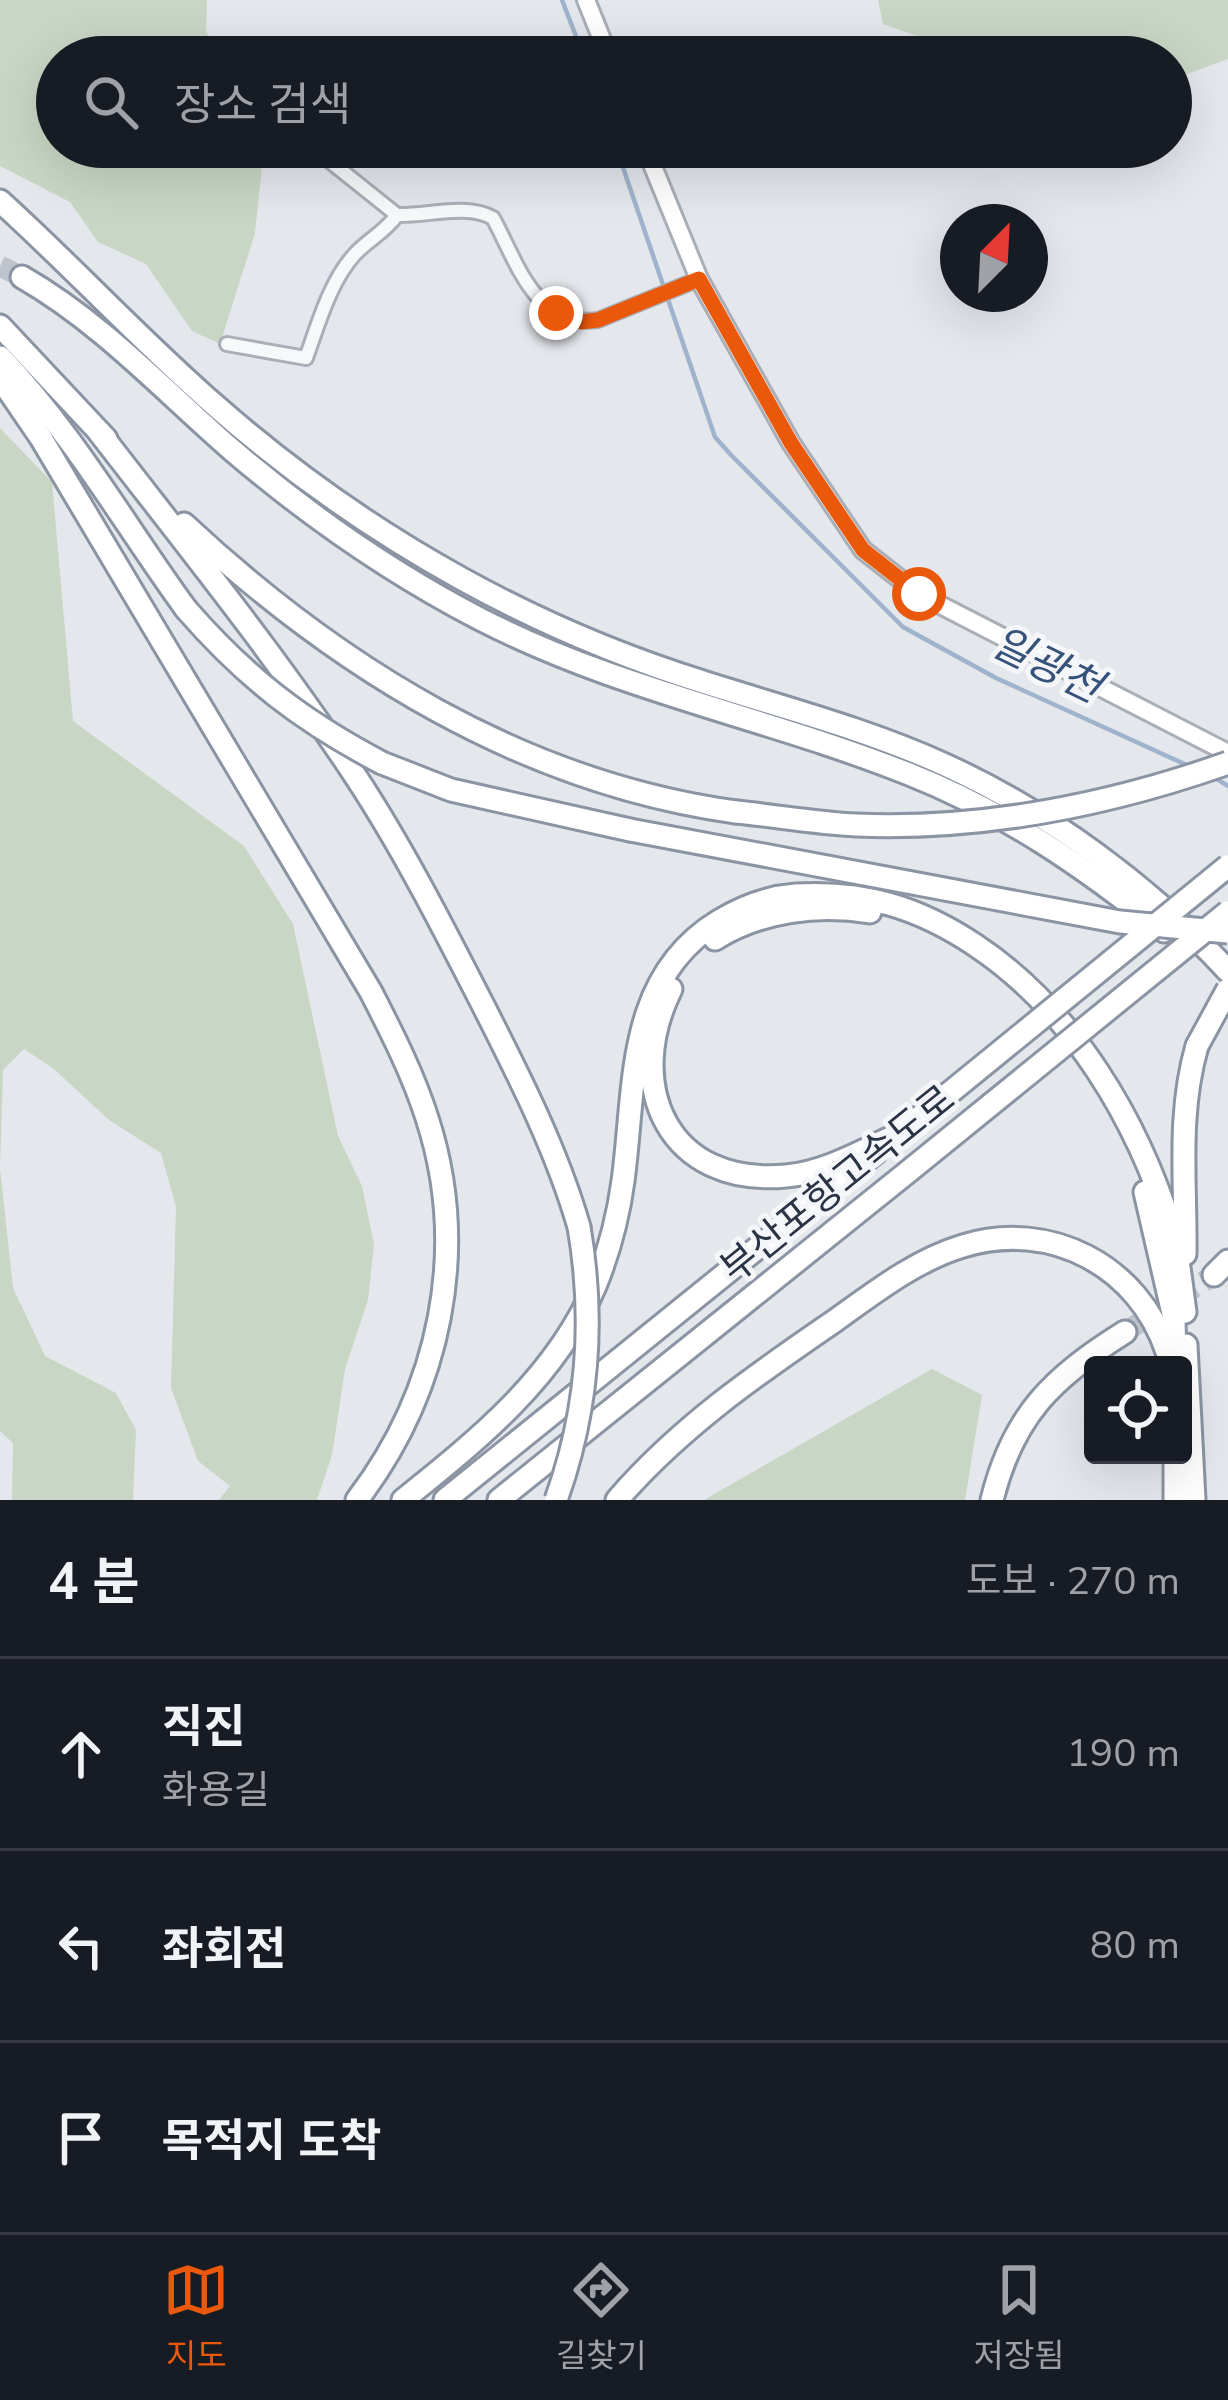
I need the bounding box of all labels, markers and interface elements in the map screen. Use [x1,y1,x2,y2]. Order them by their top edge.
search box [36,36,1192,168]
icon: search [78,69,144,135]
text: 장소 검색 [174,75,351,136]
north arrow [940,204,1048,312]
route end [529,286,583,340]
route start [892,567,946,621]
water label: 일광천 [982,614,1115,718]
street label: 부산포항고속도로 [710,1073,966,1295]
map controls [1084,1356,1192,1464]
button: locate [1084,1356,1192,1464]
text: 4 분 [48,1547,139,1617]
text: 도보 · 270 m [966,1555,1180,1608]
text: 직진 [162,1697,245,1758]
icon: ahead [48,1721,114,1787]
text: 190 m [1066,1727,1180,1780]
text: 화용길 [162,1764,270,1817]
icon: left [48,1913,114,1979]
text: 좌회전 [162,1919,286,1980]
text: 80 m [1090,1919,1180,1972]
icon: arrive [48,2105,114,2171]
text: 목적지 도착 [162,2111,381,2172]
tab: 지도 [163,2257,229,2379]
tab: 길찾기 [556,2257,647,2379]
tab: 저장됨 [974,2257,1065,2379]

